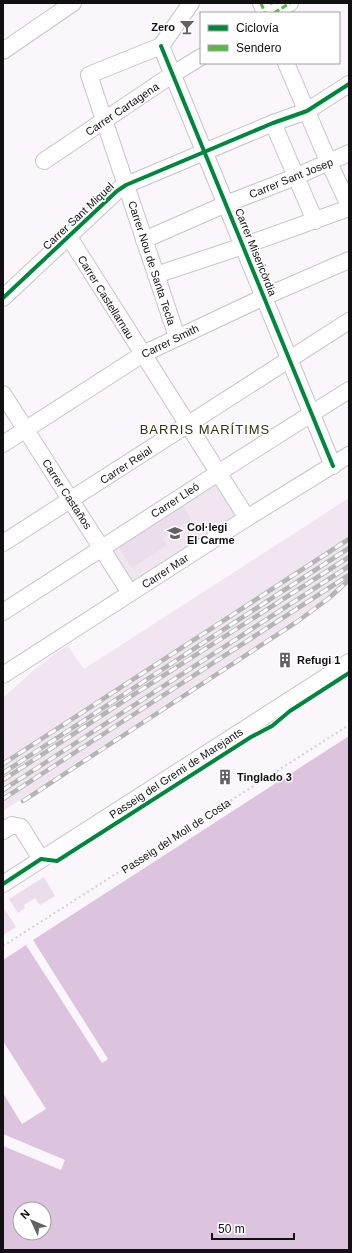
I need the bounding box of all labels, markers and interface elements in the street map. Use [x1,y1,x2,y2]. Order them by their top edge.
legend [200,12,340,64]
bar icon: Zero [178,18,196,36]
place label: Zero [151,21,175,33]
text: Ciclovía [236,21,279,35]
text: Sendero [236,41,282,55]
street label: Carrer Cartagena [83,80,162,138]
street label: Carrer Sant Josep [247,156,335,200]
street label: Carrer Sant Miquel [40,180,116,252]
street label: Carrer Nou de Santa Tecla [126,199,178,328]
street label: Carrer Misericòrdia [233,206,279,298]
street label: Carrer Castellarnau [75,253,137,341]
street label: Carrer Smith [139,322,201,360]
district label: BARRIS MARÍTIMS [140,422,270,437]
street label: Carrer Reial [98,444,154,486]
street label: Carrer Castaños [40,457,94,532]
street label: Carrer Lleó [149,480,201,520]
place label: Col·legi El Carme [187,521,235,546]
school or university icon: Col·legi El Carme [166,524,184,542]
street label: Carrer Mar [139,551,191,591]
building icon: Refugi 1 [276,651,294,669]
place label: Refugi 1 [297,654,340,666]
street label: Passeig del Gremi de Marejants [107,725,245,821]
building icon: Tinglado 3 [216,768,234,786]
place label: Tinglado 3 [237,771,292,783]
street label: Passeig del Moll de Costa [119,796,233,876]
north arrow [12,1201,52,1241]
text: N [18,1207,32,1221]
scale bar [212,1215,294,1241]
text: 50 m [218,1222,245,1236]

